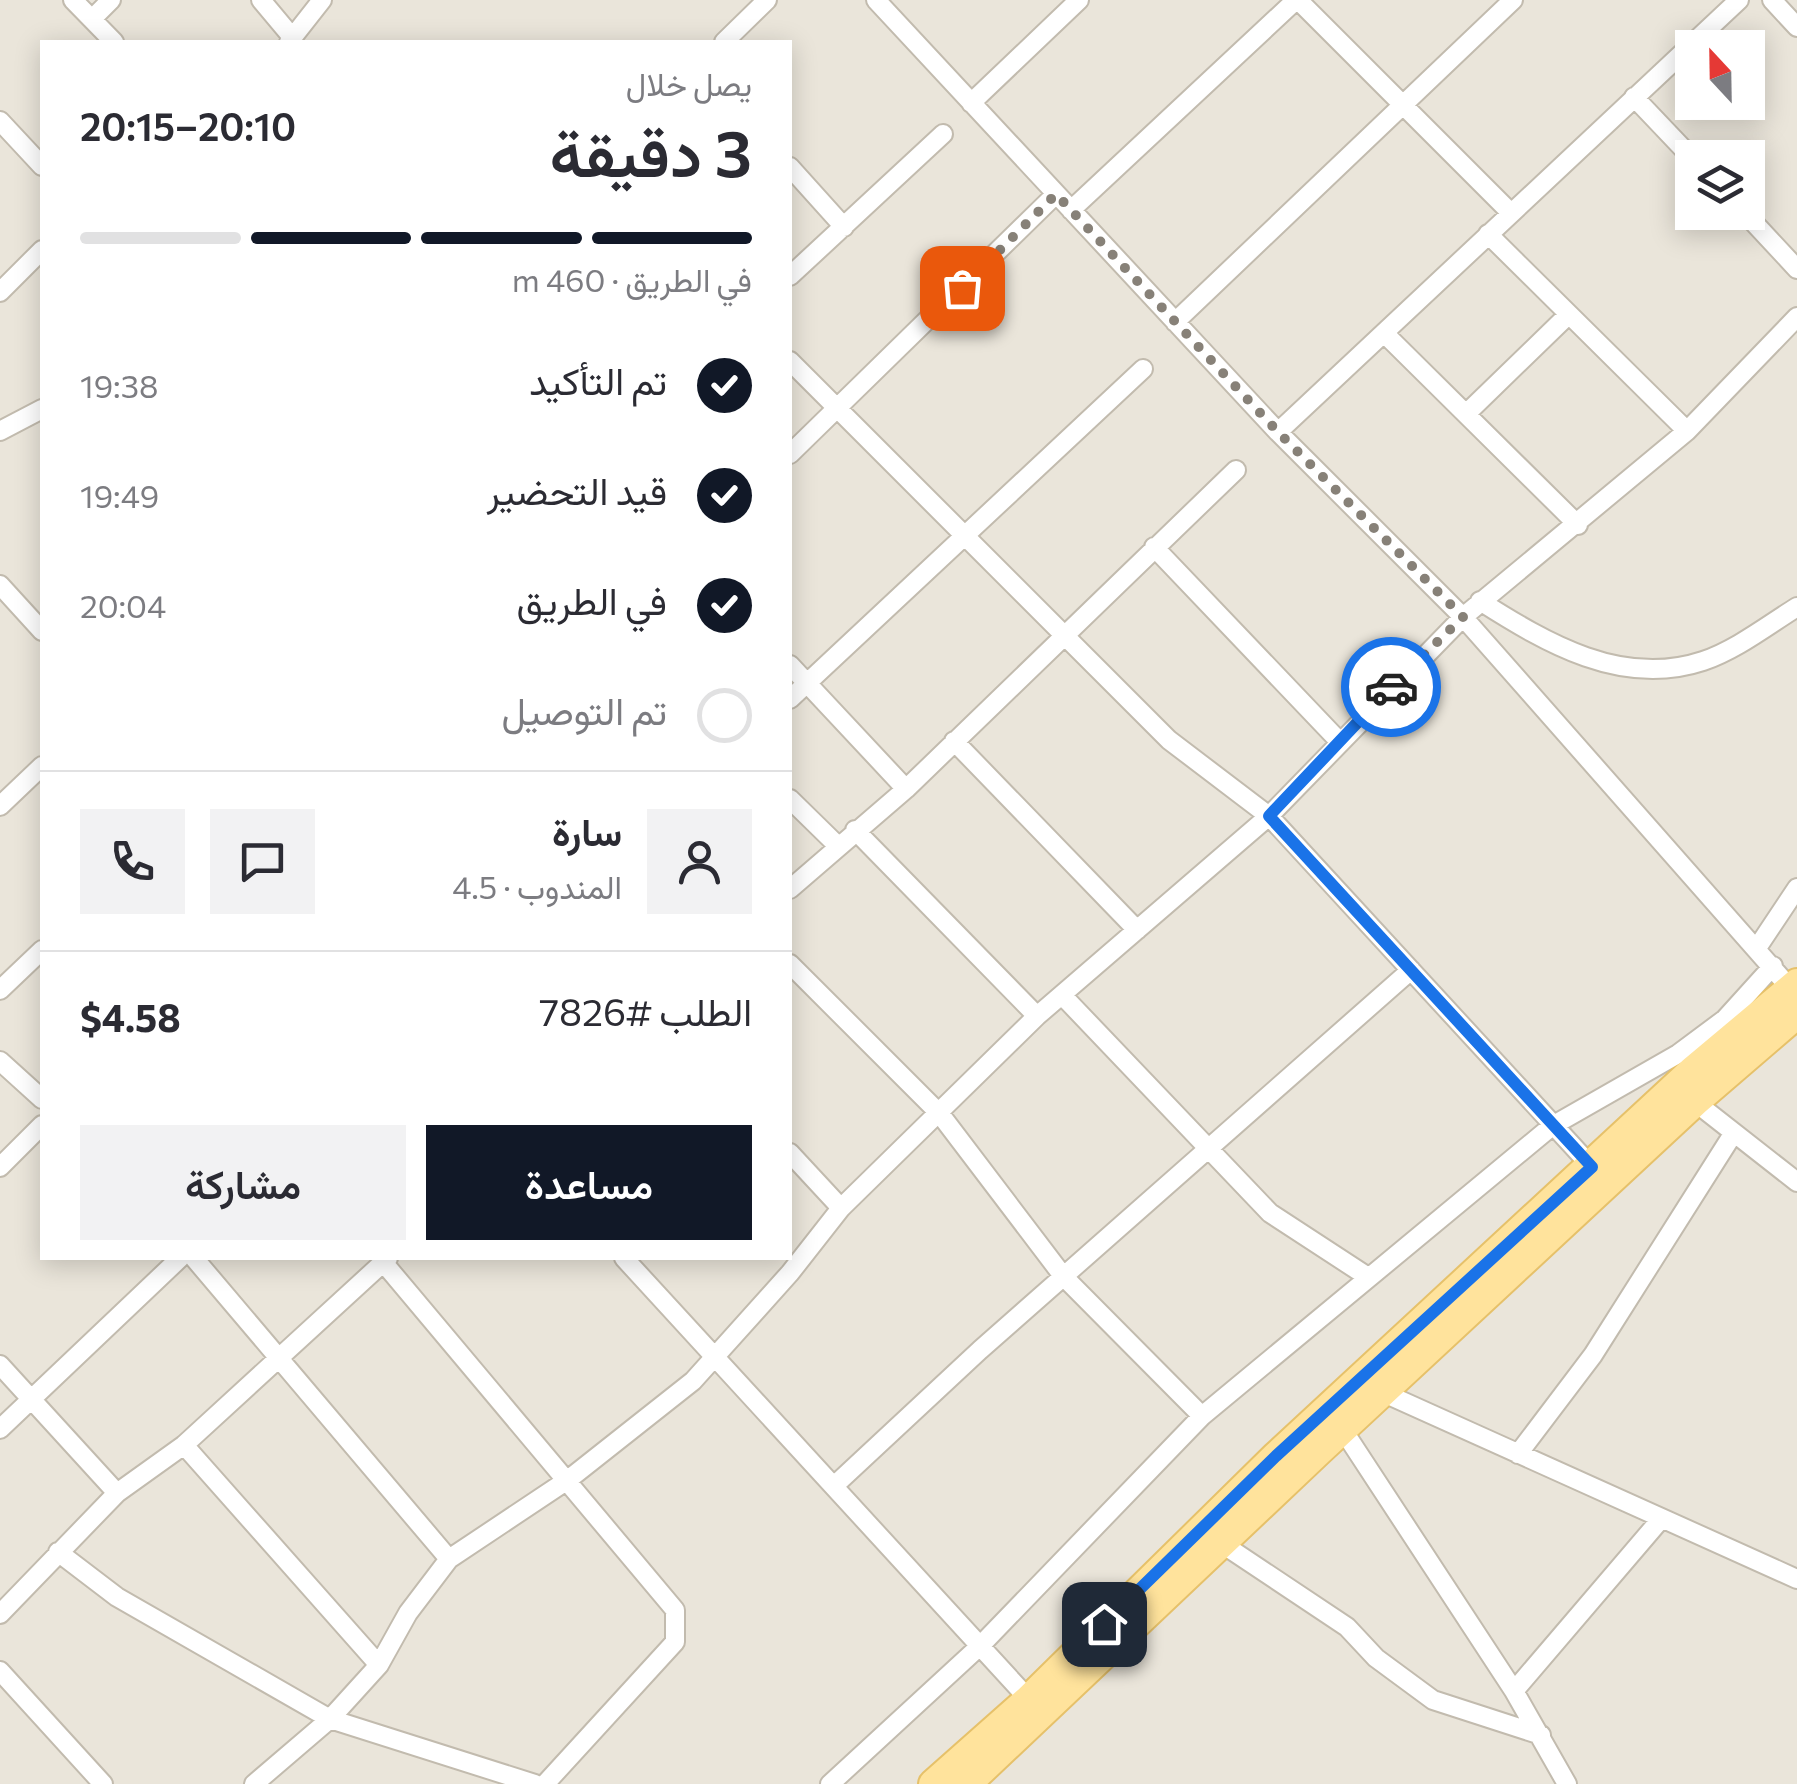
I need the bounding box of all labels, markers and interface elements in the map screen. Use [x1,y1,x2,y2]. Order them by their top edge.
north arrow [1675,30,1765,120]
map controls [1675,30,1765,230]
text: يصل خلال [626,63,752,103]
text: 20:10–20:15 [80,102,296,149]
text: 3 دقيقة [549,111,752,190]
button: layers [1675,140,1765,230]
pin [920,246,1005,331]
text: في الطريق · 460 m [512,259,752,299]
icon: bag [935,261,990,316]
text: تم التأكيد [529,356,667,403]
icon: check [697,358,752,413]
text: 19:38 [80,365,158,405]
text: قيد التحضير [487,466,667,513]
icon: check [697,468,752,523]
text: 19:49 [80,475,159,515]
text: في الطريق [516,576,667,623]
icon: check [697,578,752,633]
text: 20:04 [80,585,166,625]
courier [1341,637,1441,737]
icon: car [1364,660,1419,715]
text: تم التوصيل [501,686,667,733]
text: سارة [552,807,622,854]
button: phone [80,809,185,914]
button: chat [210,809,315,914]
button: person [647,809,752,914]
text: المندوب · 4.5 [452,866,622,906]
text: الطلب #7826 [539,987,752,1034]
text: $4.58 [80,993,181,1040]
button: مشاركة [80,1125,406,1240]
button: مساعدة [426,1125,752,1240]
pin [1062,1582,1147,1667]
icon: home [1077,1597,1132,1652]

